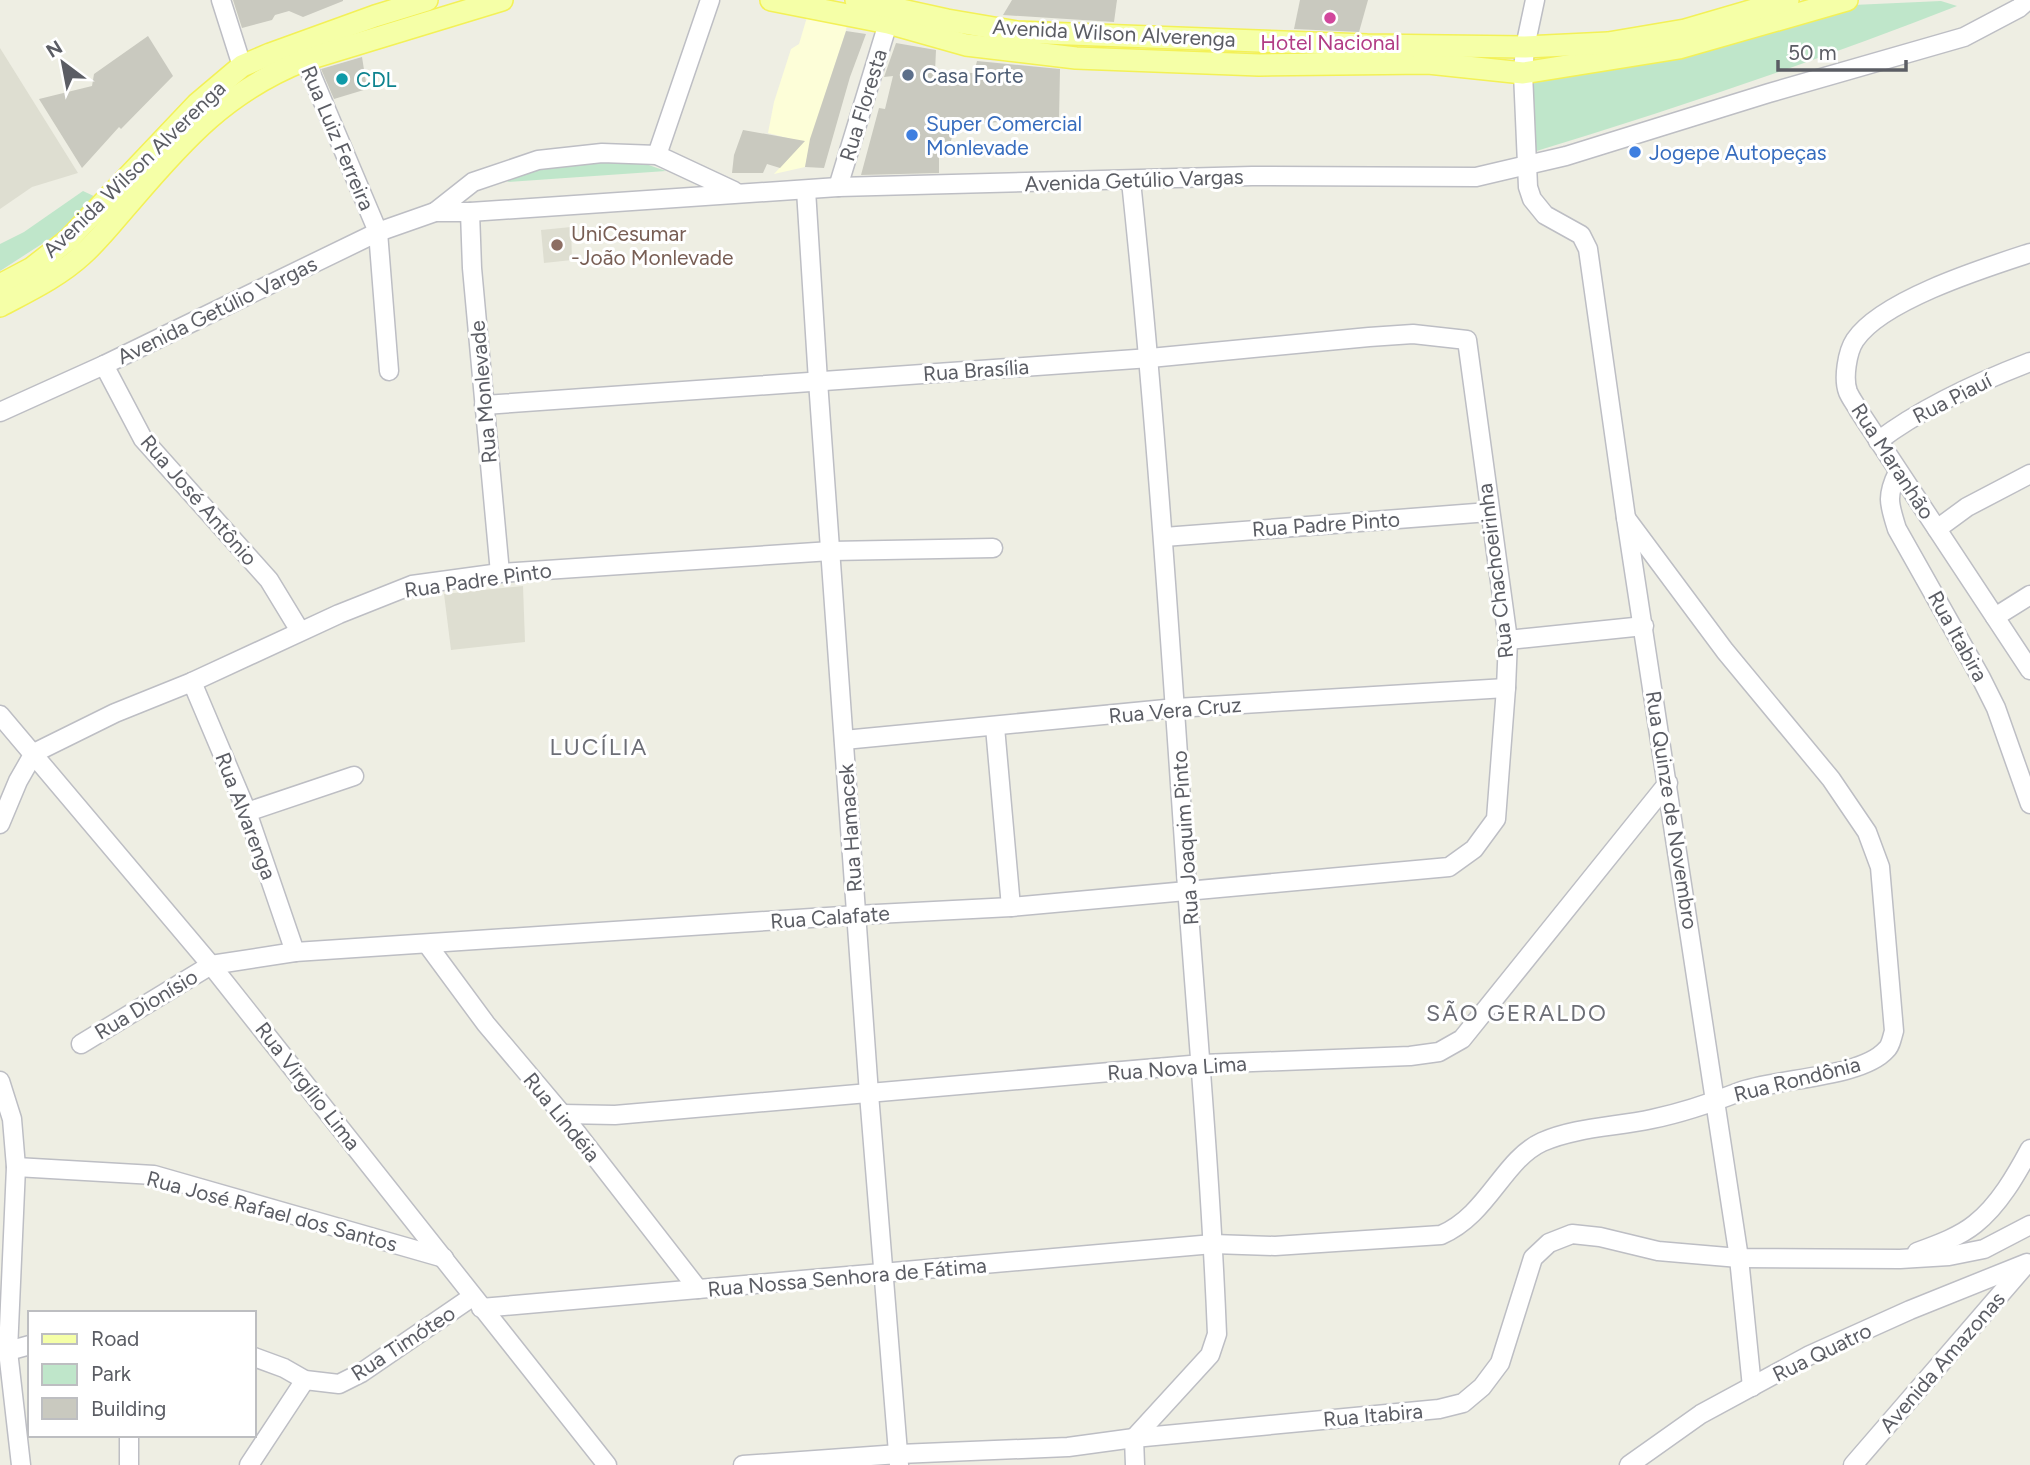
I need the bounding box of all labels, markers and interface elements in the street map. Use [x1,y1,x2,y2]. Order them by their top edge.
marker: Hotel Nacional [1322,10,1338,26]
street label: Avenida Wilson Alverenga [992,14,1236,52]
north arrow [28,28,98,98]
scale bar [1778,28,1906,72]
place label: Hotel Nacional [1260,30,1400,55]
text: N [42,35,67,63]
text: 50 m [1788,40,1837,65]
street label: Rua Floresta [834,46,892,164]
street label: Rua Luiz Ferreira [296,62,380,214]
place label: Casa Forte [922,63,1023,88]
place label: CDL [356,67,397,92]
marker: Casa Forte [900,67,916,83]
marker: CDL [334,71,350,87]
street label: Avenida Wilson Alverenga [38,75,230,263]
place label: Super Comercial Monlevade [926,111,1082,160]
marker: Super Comercial Monlevade [904,127,920,143]
place label: Jogepe Autopeças [1649,140,1827,165]
marker: Jogepe Autopeças [1627,144,1643,160]
street label: Avenida Getúlio Vargas [1024,164,1244,196]
place label: UniCesumar -João Monlevade [571,221,733,270]
marker: UniCesumar -João Monlevade [549,237,565,253]
street label: Avenida Getúlio Vargas [113,251,321,369]
street label: Rua Monlevade [464,319,502,465]
street label: Rua Brasília [922,354,1030,386]
street label: Rua Piauí [1908,367,1997,428]
street label: Rua Maranhão [1846,398,1940,524]
street label: Rua José Antônio [135,430,263,570]
street label: Rua Chachoeirinha [1472,482,1518,660]
street label: Rua Padre Pinto [1251,506,1401,542]
street label: Rua Padre Pinto [403,557,553,603]
street label: Rua Itabira [1923,586,1993,686]
street label: Rua Quinze de Novembro [1641,689,1703,931]
street label: Rua Vera Cruz [1108,692,1242,728]
district label: LUCÍLIA [550,733,648,761]
street label: Rua Alvarenga [210,749,282,883]
street label: Rua Joaquim Pinto [1166,750,1204,926]
street label: Rua Hamacek [833,762,867,893]
street label: Rua Calafate [769,900,891,934]
street label: Rua Dionísio [90,963,202,1045]
district label: SÃO GERALDO [1426,999,1608,1027]
street label: Rua Virgílio Lima [250,1017,366,1155]
street label: Rua Nova Lima [1106,1051,1248,1085]
street label: Rua Rondônia [1731,1051,1863,1107]
street label: Rua Lindéia [518,1067,606,1167]
street label: Rua José Rafael dos Santos [144,1165,400,1257]
street label: Rua Nossa Senhora de Fátima [706,1252,988,1302]
street label: Avenida Amazonas [1874,1286,2010,1438]
street label: Rua Timóteo [346,1300,460,1386]
legend [28,1311,256,1437]
street label: Rua Quatro [1769,1317,1875,1387]
text: Road [91,1326,139,1351]
text: Park [91,1361,132,1386]
text: Building [91,1396,166,1421]
street label: Rua Itabira [1322,1398,1424,1432]

